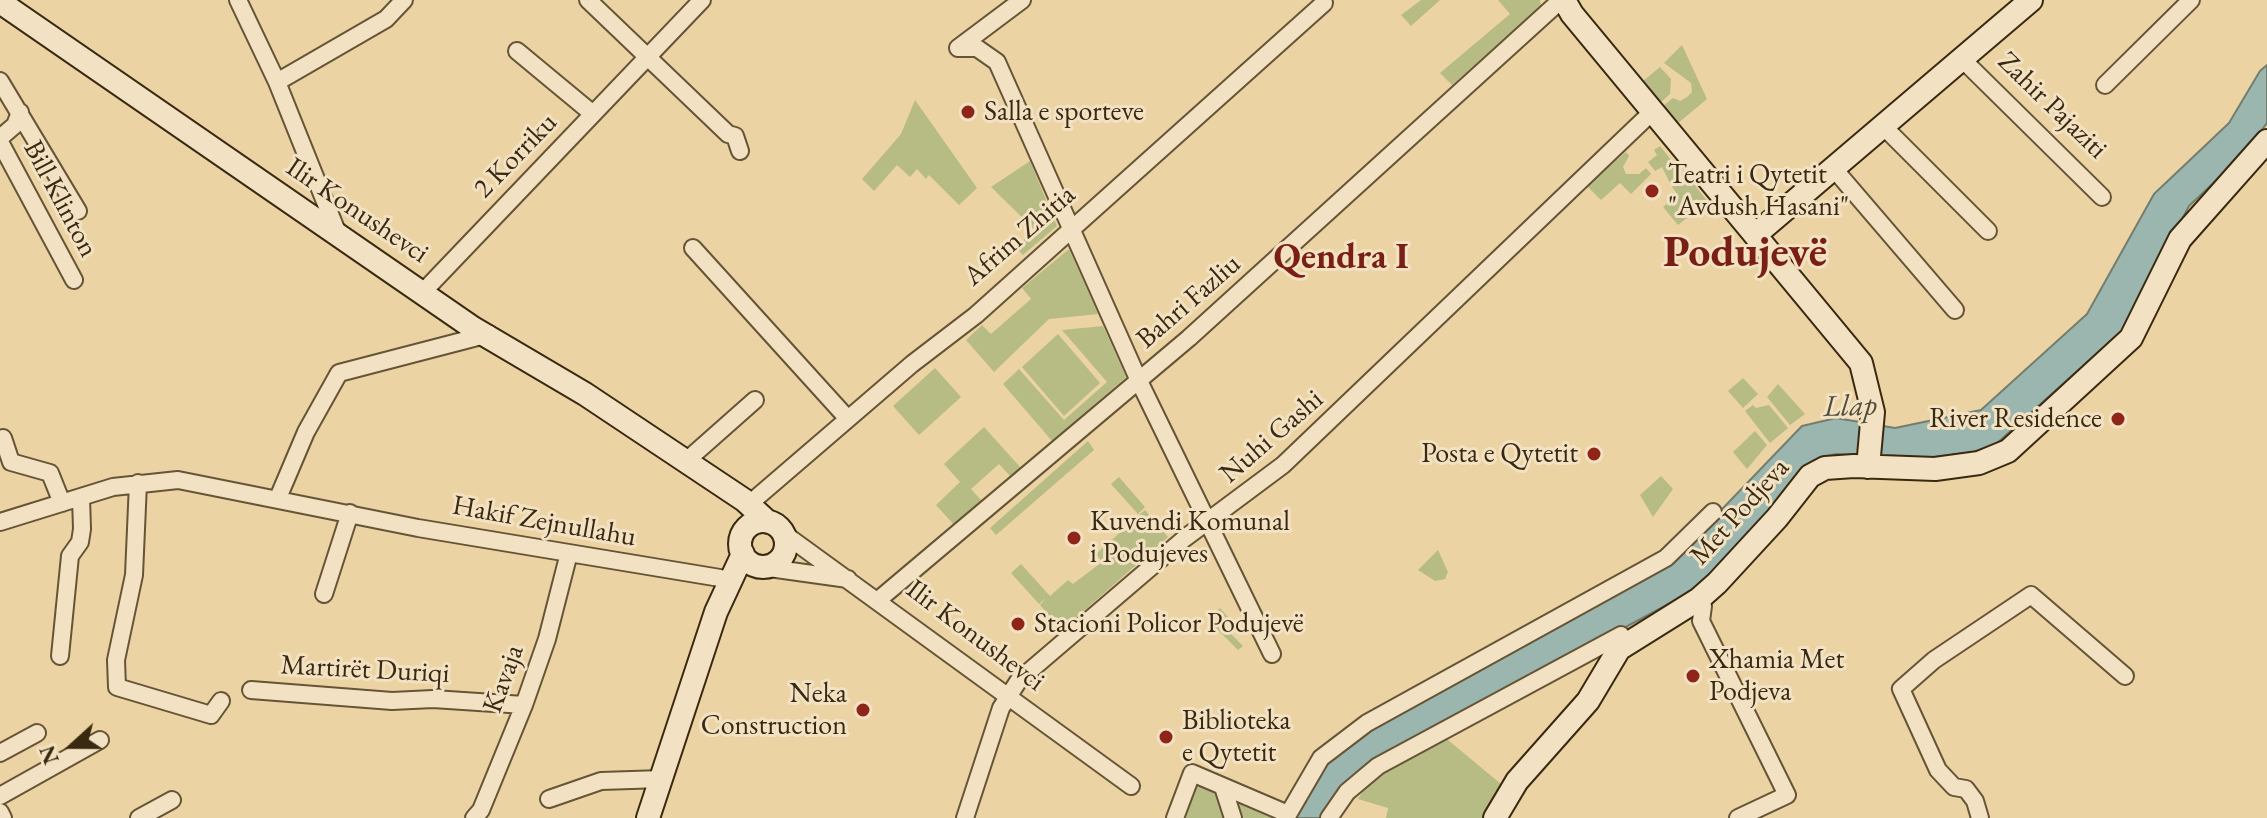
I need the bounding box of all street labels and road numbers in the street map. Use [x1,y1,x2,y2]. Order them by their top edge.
street label: Zahir Pajaziti [1990,46,2114,166]
street label: 2 Korriku [467,106,565,206]
street label: Bill Klinton [15,135,105,263]
street label: Ilir Konushevci [279,151,435,271]
street label: Afrim Zhitia [957,178,1083,294]
street label: Bahri Fazliu [1130,248,1248,356]
street label: Nuhi Gashi [1214,383,1330,491]
street label: Met Podjeva [1683,452,1797,572]
street label: Hakif Zejnullahu [450,489,638,555]
street label: Ilir Konushevci [899,573,1051,699]
street label: Kavaja [476,640,532,718]
street label: Martirët Duriqi [280,649,450,691]

